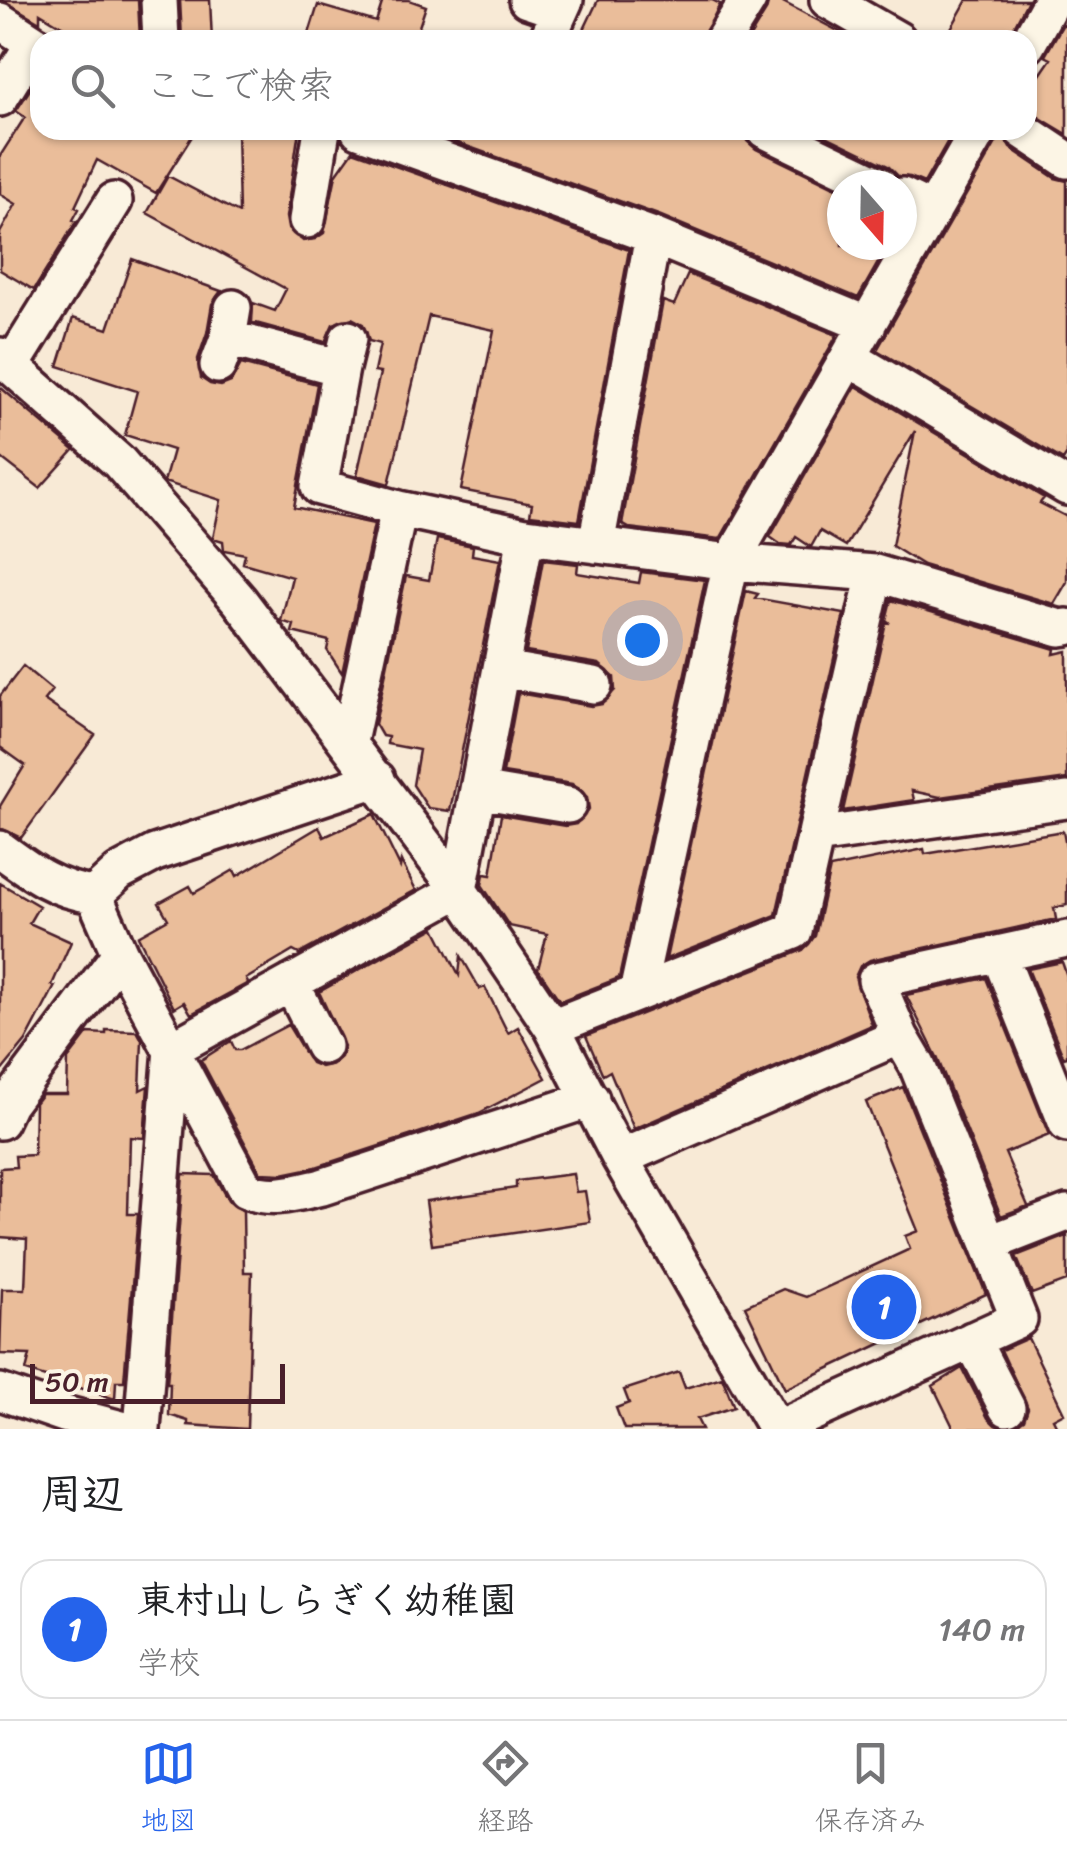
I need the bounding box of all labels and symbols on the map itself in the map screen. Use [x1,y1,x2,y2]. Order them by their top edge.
north arrow [827,170,917,260]
your location [617,615,668,666]
pin: 1 [852,1270,916,1344]
scale bar [30,1359,285,1404]

